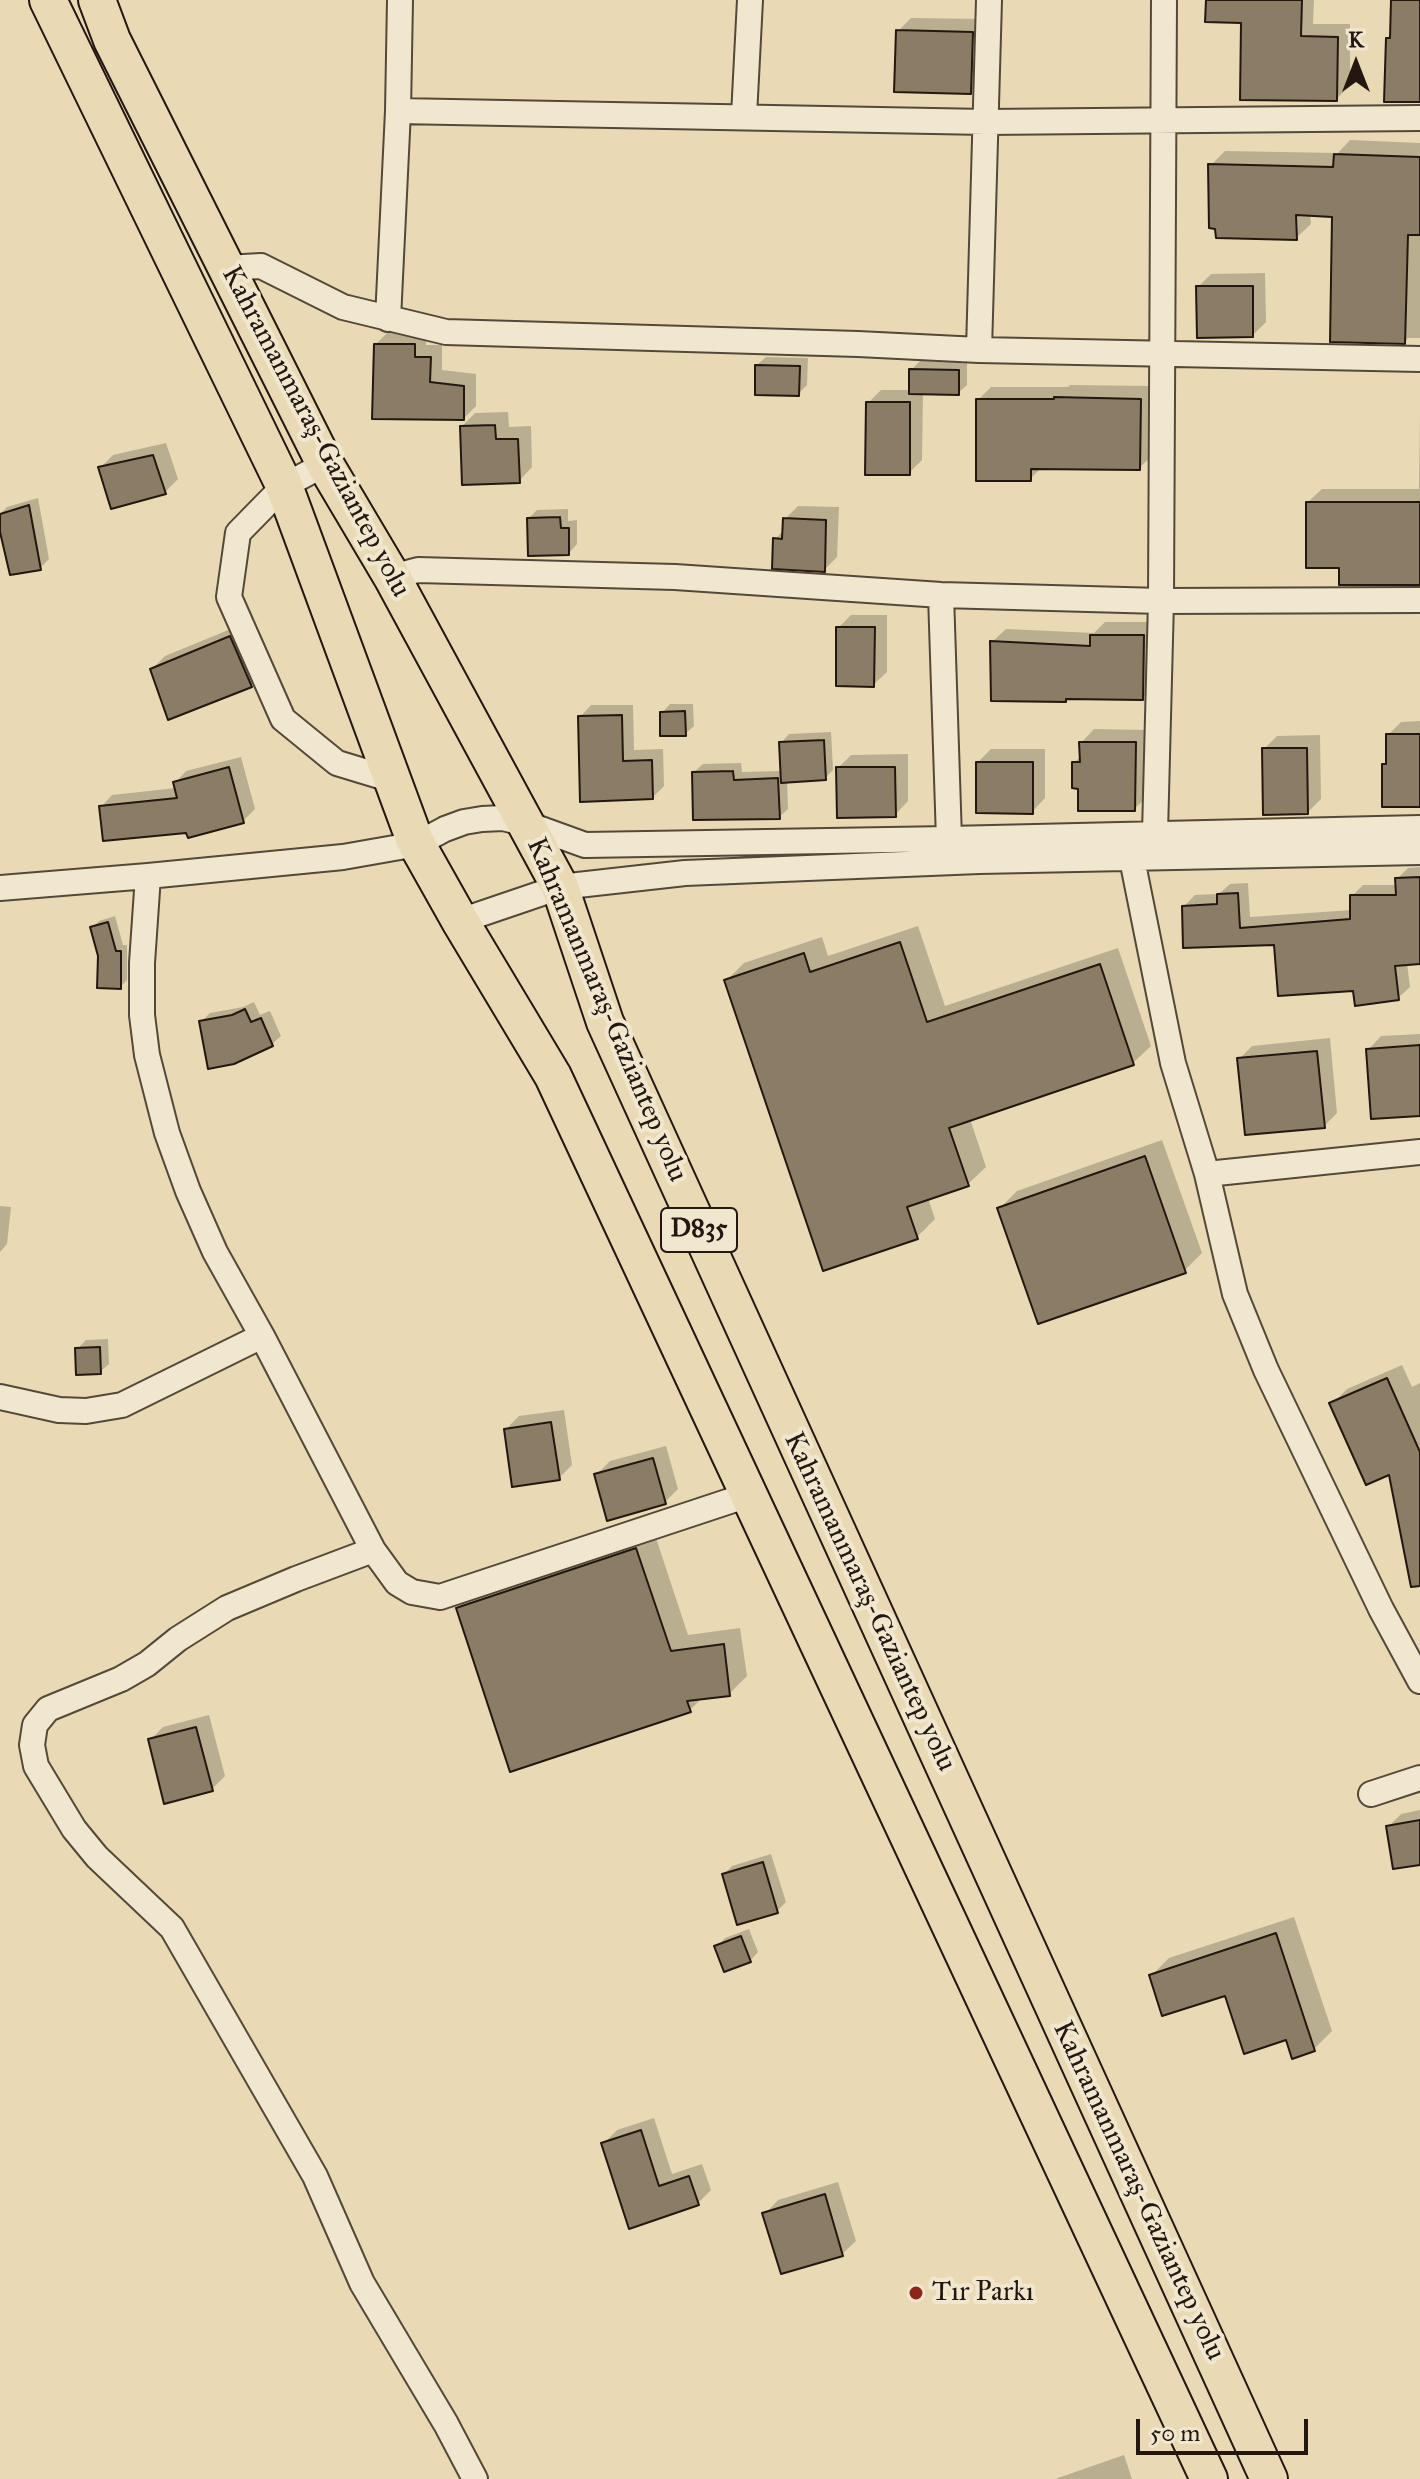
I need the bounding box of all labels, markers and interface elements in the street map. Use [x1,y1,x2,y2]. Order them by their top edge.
north arrow [1316,24,1396,104]
text: K [1348,26,1364,53]
street label: Kahramanmaraş-Gaziantep yolu [213,261,417,603]
street label: Kahramanmaraş-Gaziantep yolu [518,833,694,1187]
road number: D835 [661,1208,737,1252]
street label: Kahramanmaraş-Gaziantep yolu [776,1427,962,1777]
street label: Kahramanmaraş-Gaziantep yolu [1045,2016,1231,2366]
place label: Tır Parkı [932,2276,1034,2310]
marker: Tır Parkı [907,2284,925,2302]
scale bar [1140,2403,1312,2453]
text: 50 m [1150,2418,1200,2448]

